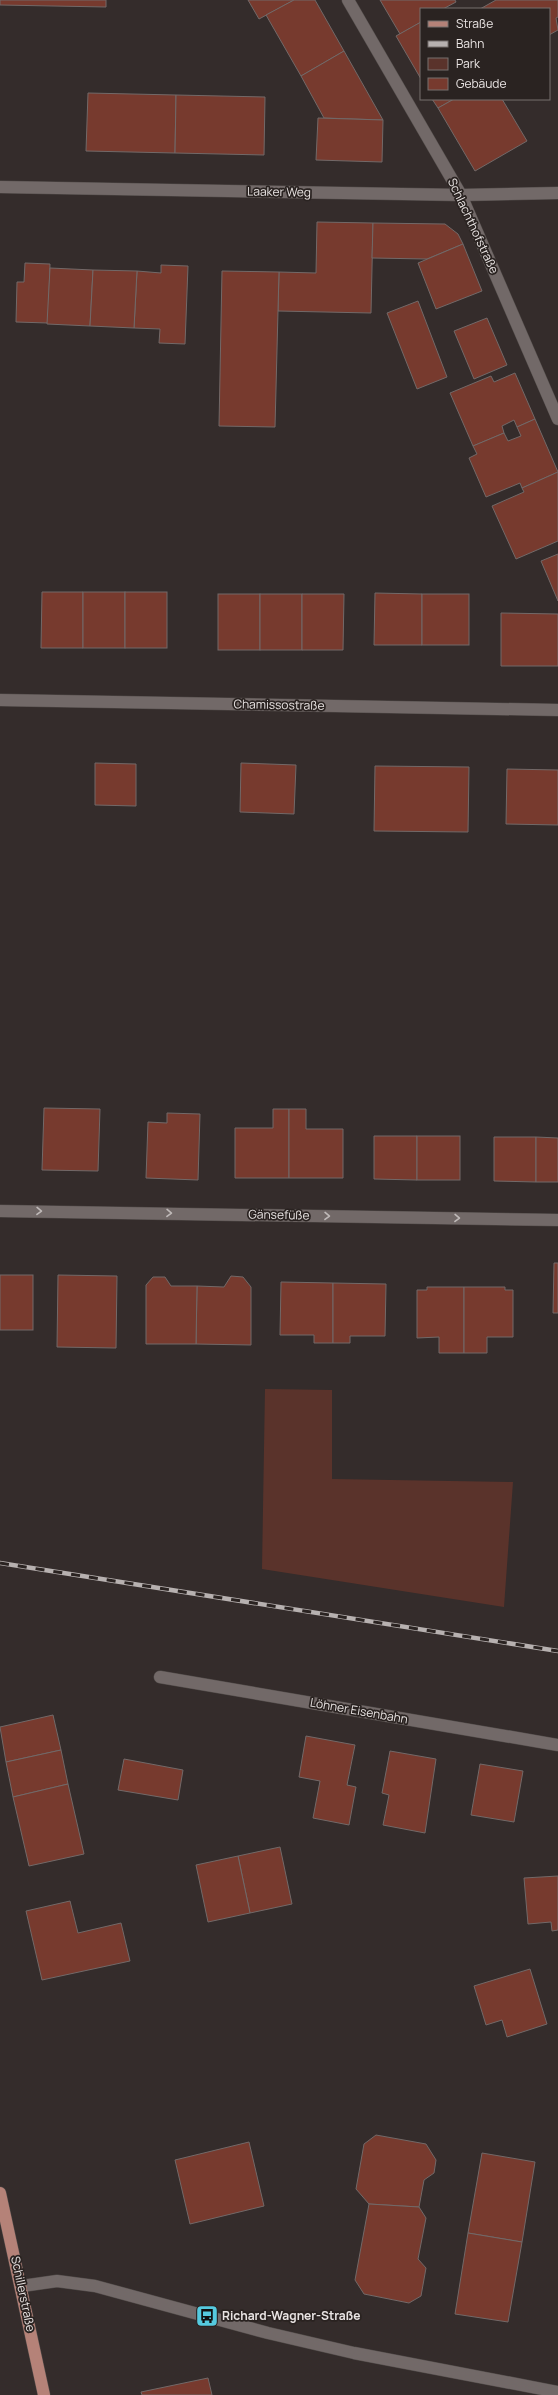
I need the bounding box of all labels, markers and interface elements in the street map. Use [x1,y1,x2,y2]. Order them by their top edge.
legend [420,8,550,100]
text: Straße [456,15,493,32]
text: Bahn [456,35,484,52]
text: Park [456,55,481,72]
text: Gebäude [456,75,507,92]
street label: Schlachthofstraße [444,175,503,276]
street label: Laaker Weg [247,182,311,201]
street label: Chamissostraße [233,695,325,714]
street label: Gänsefüße [248,1205,310,1224]
one-way arrow [36,1207,42,1215]
one-way arrow [166,1209,172,1217]
one-way arrow [324,1212,330,1220]
one-way arrow [454,1214,460,1222]
street label: Löhner Eisenbahn [309,1694,409,1727]
street label: Schillerstraße [7,2255,40,2333]
bus stop icon: Richard-Wagner-Straße [194,2303,220,2329]
place label: Richard-Wagner-Straße [222,2307,361,2324]

